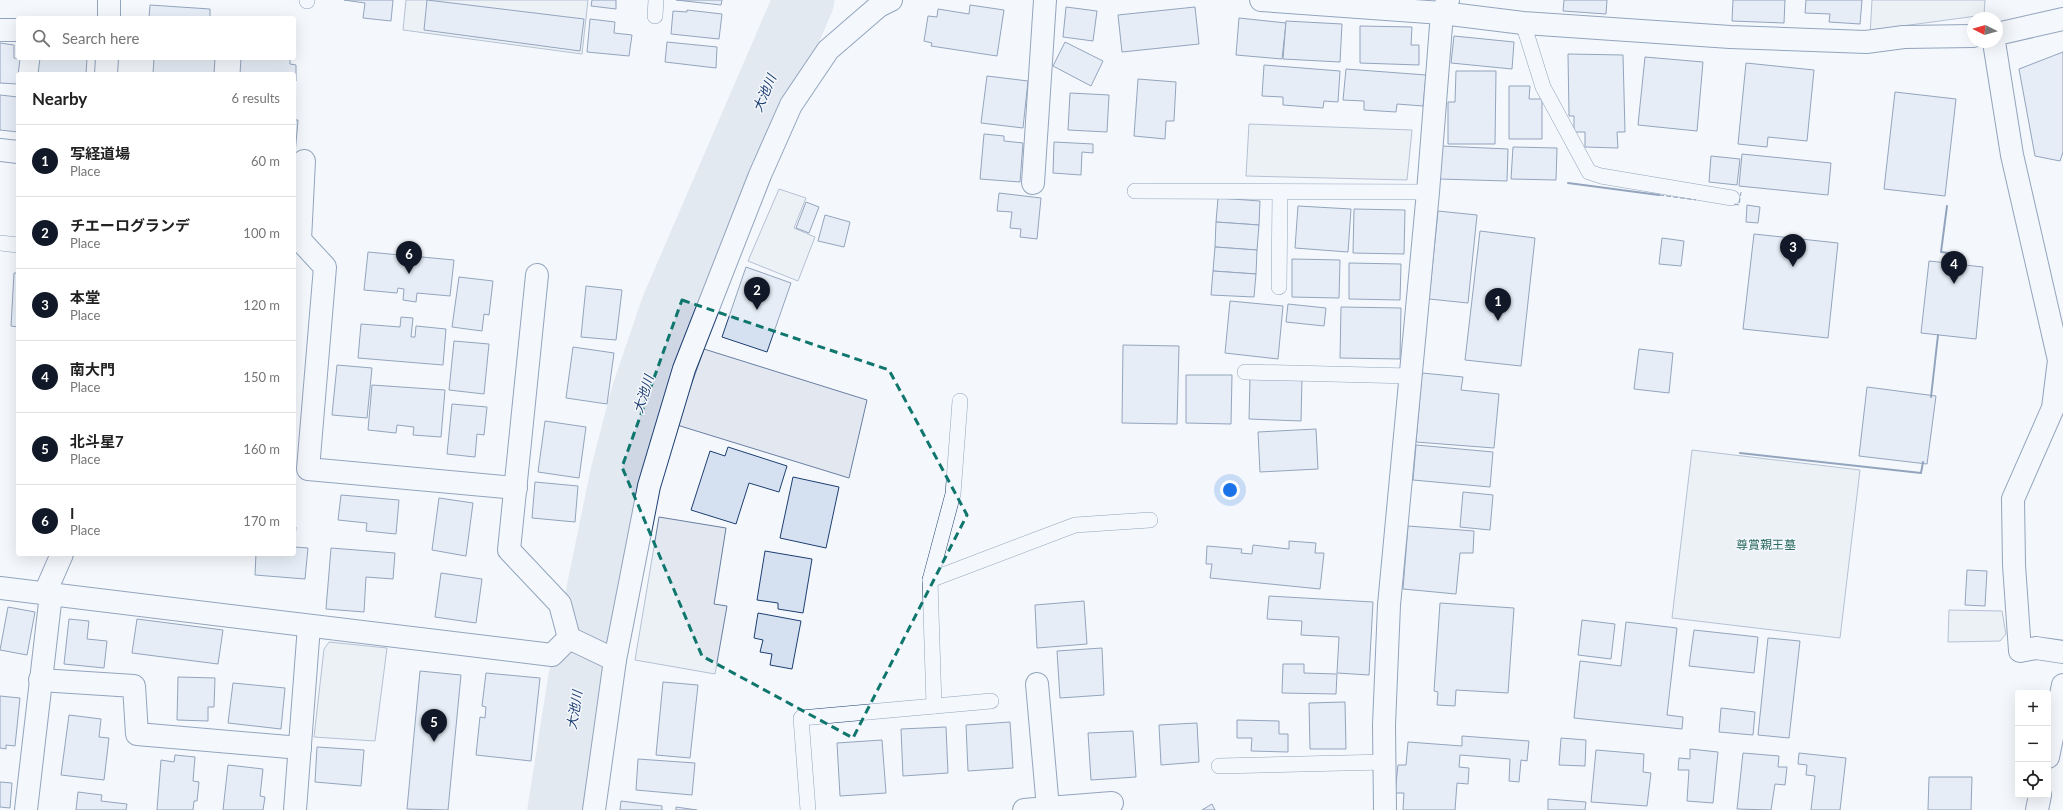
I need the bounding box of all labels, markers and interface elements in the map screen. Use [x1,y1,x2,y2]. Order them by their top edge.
north arrow [1967,12,2003,48]
search box [16,16,296,60]
icon: search [30,27,52,49]
text: Search here [62,29,139,47]
water label: 大池川 [749,70,780,114]
text: Nearby [32,88,87,109]
text: 6 results [232,90,280,106]
text: 写経道場 [70,144,130,162]
text: 1 [41,153,49,169]
text: 60 m [251,153,280,169]
text: Place [70,163,100,179]
text: チエーログランデ [70,216,190,234]
text: 2 [41,225,49,241]
text: 100 m [243,225,280,241]
pin: 3 [1780,234,1806,267]
text: Place [70,235,100,251]
pin: 6 [396,241,422,274]
pin: 4 [1941,251,1967,284]
pin: 2 [744,277,770,310]
text: 本堂 [70,288,100,306]
pin: 1 [1485,288,1511,321]
text: 3 [41,297,49,313]
text: 120 m [243,297,280,313]
text: Place [70,307,100,323]
text: 南大門 [70,360,115,378]
text: 4 [41,369,49,385]
text: 150 m [243,369,280,385]
water label: 大池川 [630,371,657,415]
text: Place [70,379,100,395]
text: 北斗星7 [70,432,124,450]
text: 5 [41,441,49,457]
text: 160 m [243,441,280,457]
text: Place [70,451,100,467]
your location [1220,480,1240,500]
text: I [70,504,74,522]
text: 6 [41,513,49,529]
text: 170 m [243,513,280,529]
text: Place [70,522,100,538]
park label: 尊賞親王墓 [1736,537,1796,552]
water label: 大池川 [563,688,585,731]
map controls [2015,690,2051,798]
button: + [2015,690,2051,726]
pin: 5 [421,709,447,742]
button: − [2015,726,2051,762]
button: locate [2015,762,2051,798]

